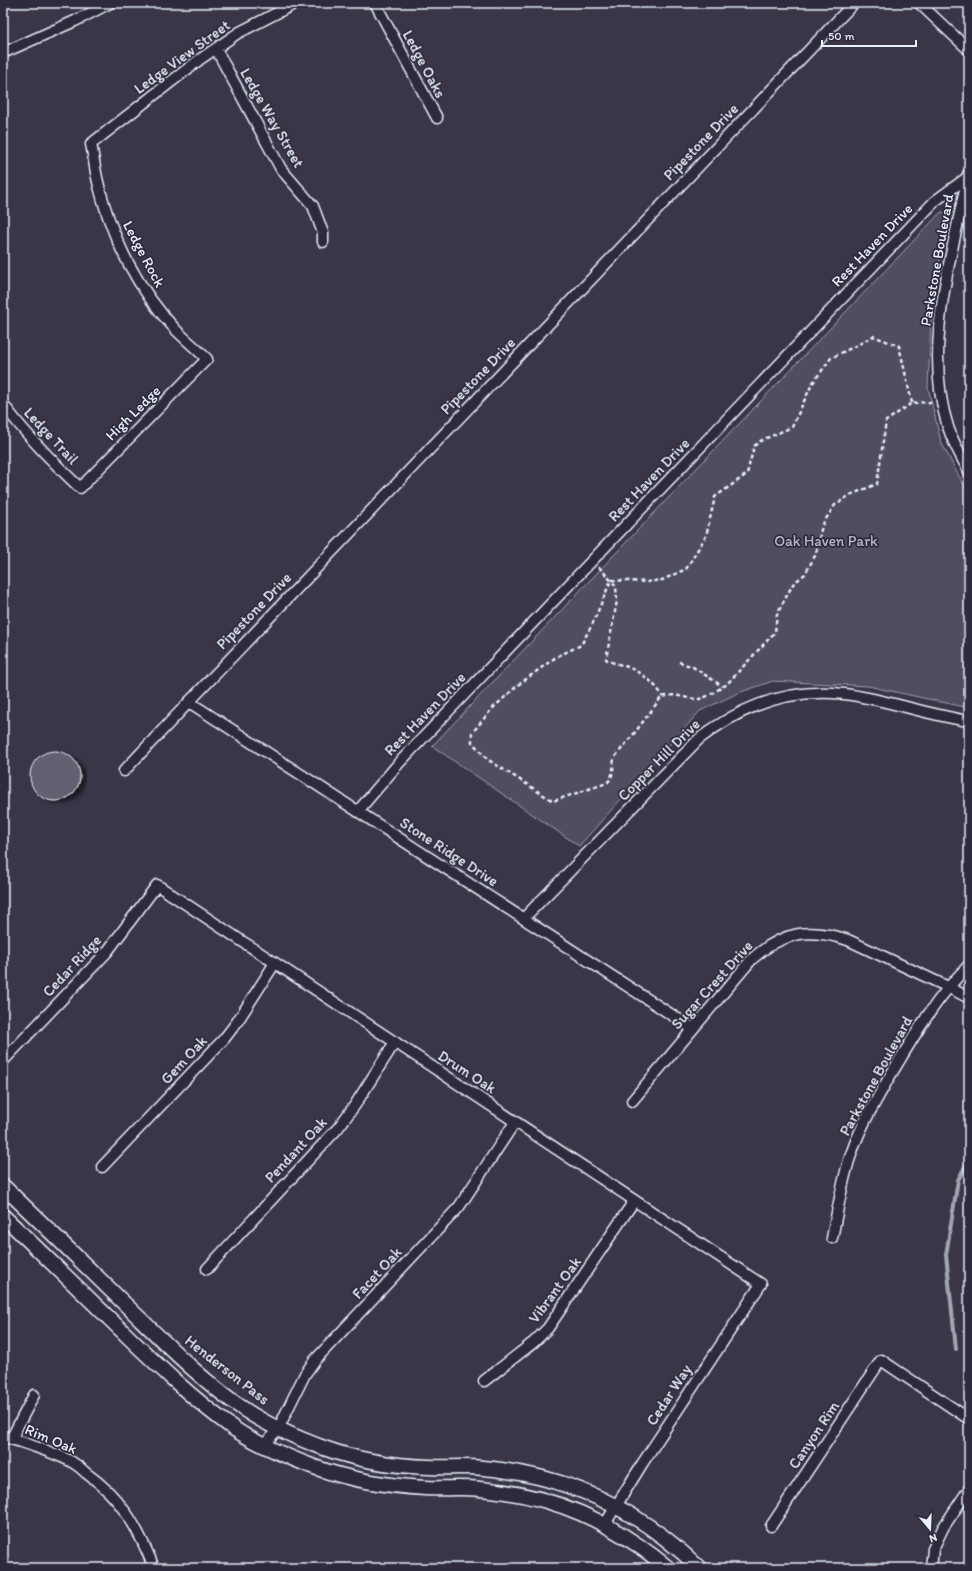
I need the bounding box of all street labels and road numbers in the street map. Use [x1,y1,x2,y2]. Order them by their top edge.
street label: Ledge View Street [130,16,234,98]
street label: Ledge Oaks [399,27,450,101]
street label: Ledge Way Street [236,65,308,171]
street label: Pipestone Drive [660,100,742,184]
street label: Parkstone Boulevard [917,193,957,327]
street label: Rest Haven Drive [828,200,916,290]
street label: Ledge Rock [119,218,169,291]
street label: Pipestone Drive [437,334,519,418]
street label: High Ledge [102,382,164,444]
street label: Ledge Trail [20,404,82,469]
street label: Rest Haven Drive [605,435,693,525]
street label: Pipestone Drive [213,569,295,653]
street label: Rest Haven Drive [381,669,469,759]
street label: Copper Hill Drive [614,715,704,805]
street label: Stone Ridge Drive [397,814,501,890]
street label: Cedar Ridge [39,931,105,1001]
street label: Sugar Crest Drive [667,937,757,1033]
street label: Parkstone Boulevard [836,1013,916,1139]
street label: Gem Oak [157,1032,211,1088]
street label: Drum Oak [435,1047,500,1098]
street label: Pendant Oak [261,1113,331,1186]
street label: Facet Oak [348,1243,406,1303]
street label: Vibrant Oak [525,1253,585,1327]
street label: Henderson Pass [181,1331,273,1409]
street label: Cedar Way [643,1361,695,1429]
street label: Canyon Rim [785,1397,843,1472]
street label: Rim Oak [22,1420,80,1458]

